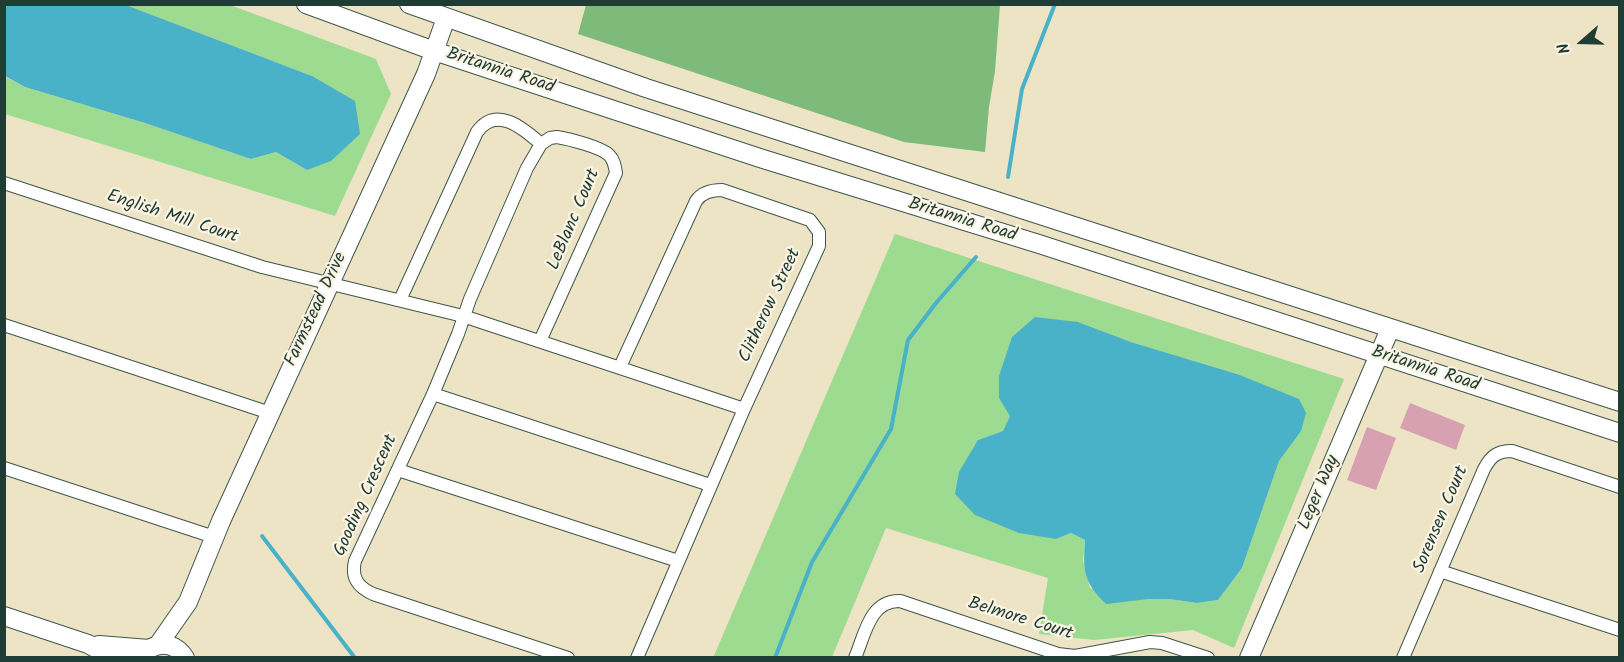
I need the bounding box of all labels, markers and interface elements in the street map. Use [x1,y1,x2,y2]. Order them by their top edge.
north arrow [1552,12,1612,72]
text: N [1551,39,1578,57]
street label: Britannia Road [443,44,557,100]
street label: LeBlanc Court [544,166,606,274]
street label: English Mill Court [104,187,240,249]
street label: Britannia Road [905,194,1019,248]
street label: Clitherow Street [735,246,807,366]
street label: Farmstead Drive [281,250,353,370]
street label: Britannia Road [1368,342,1482,398]
street label: Gooding Crescent [330,432,404,560]
street label: Leger Way [1295,453,1345,533]
street label: Sorensen Court [1410,463,1474,577]
street label: Belmore Court [965,594,1075,646]

